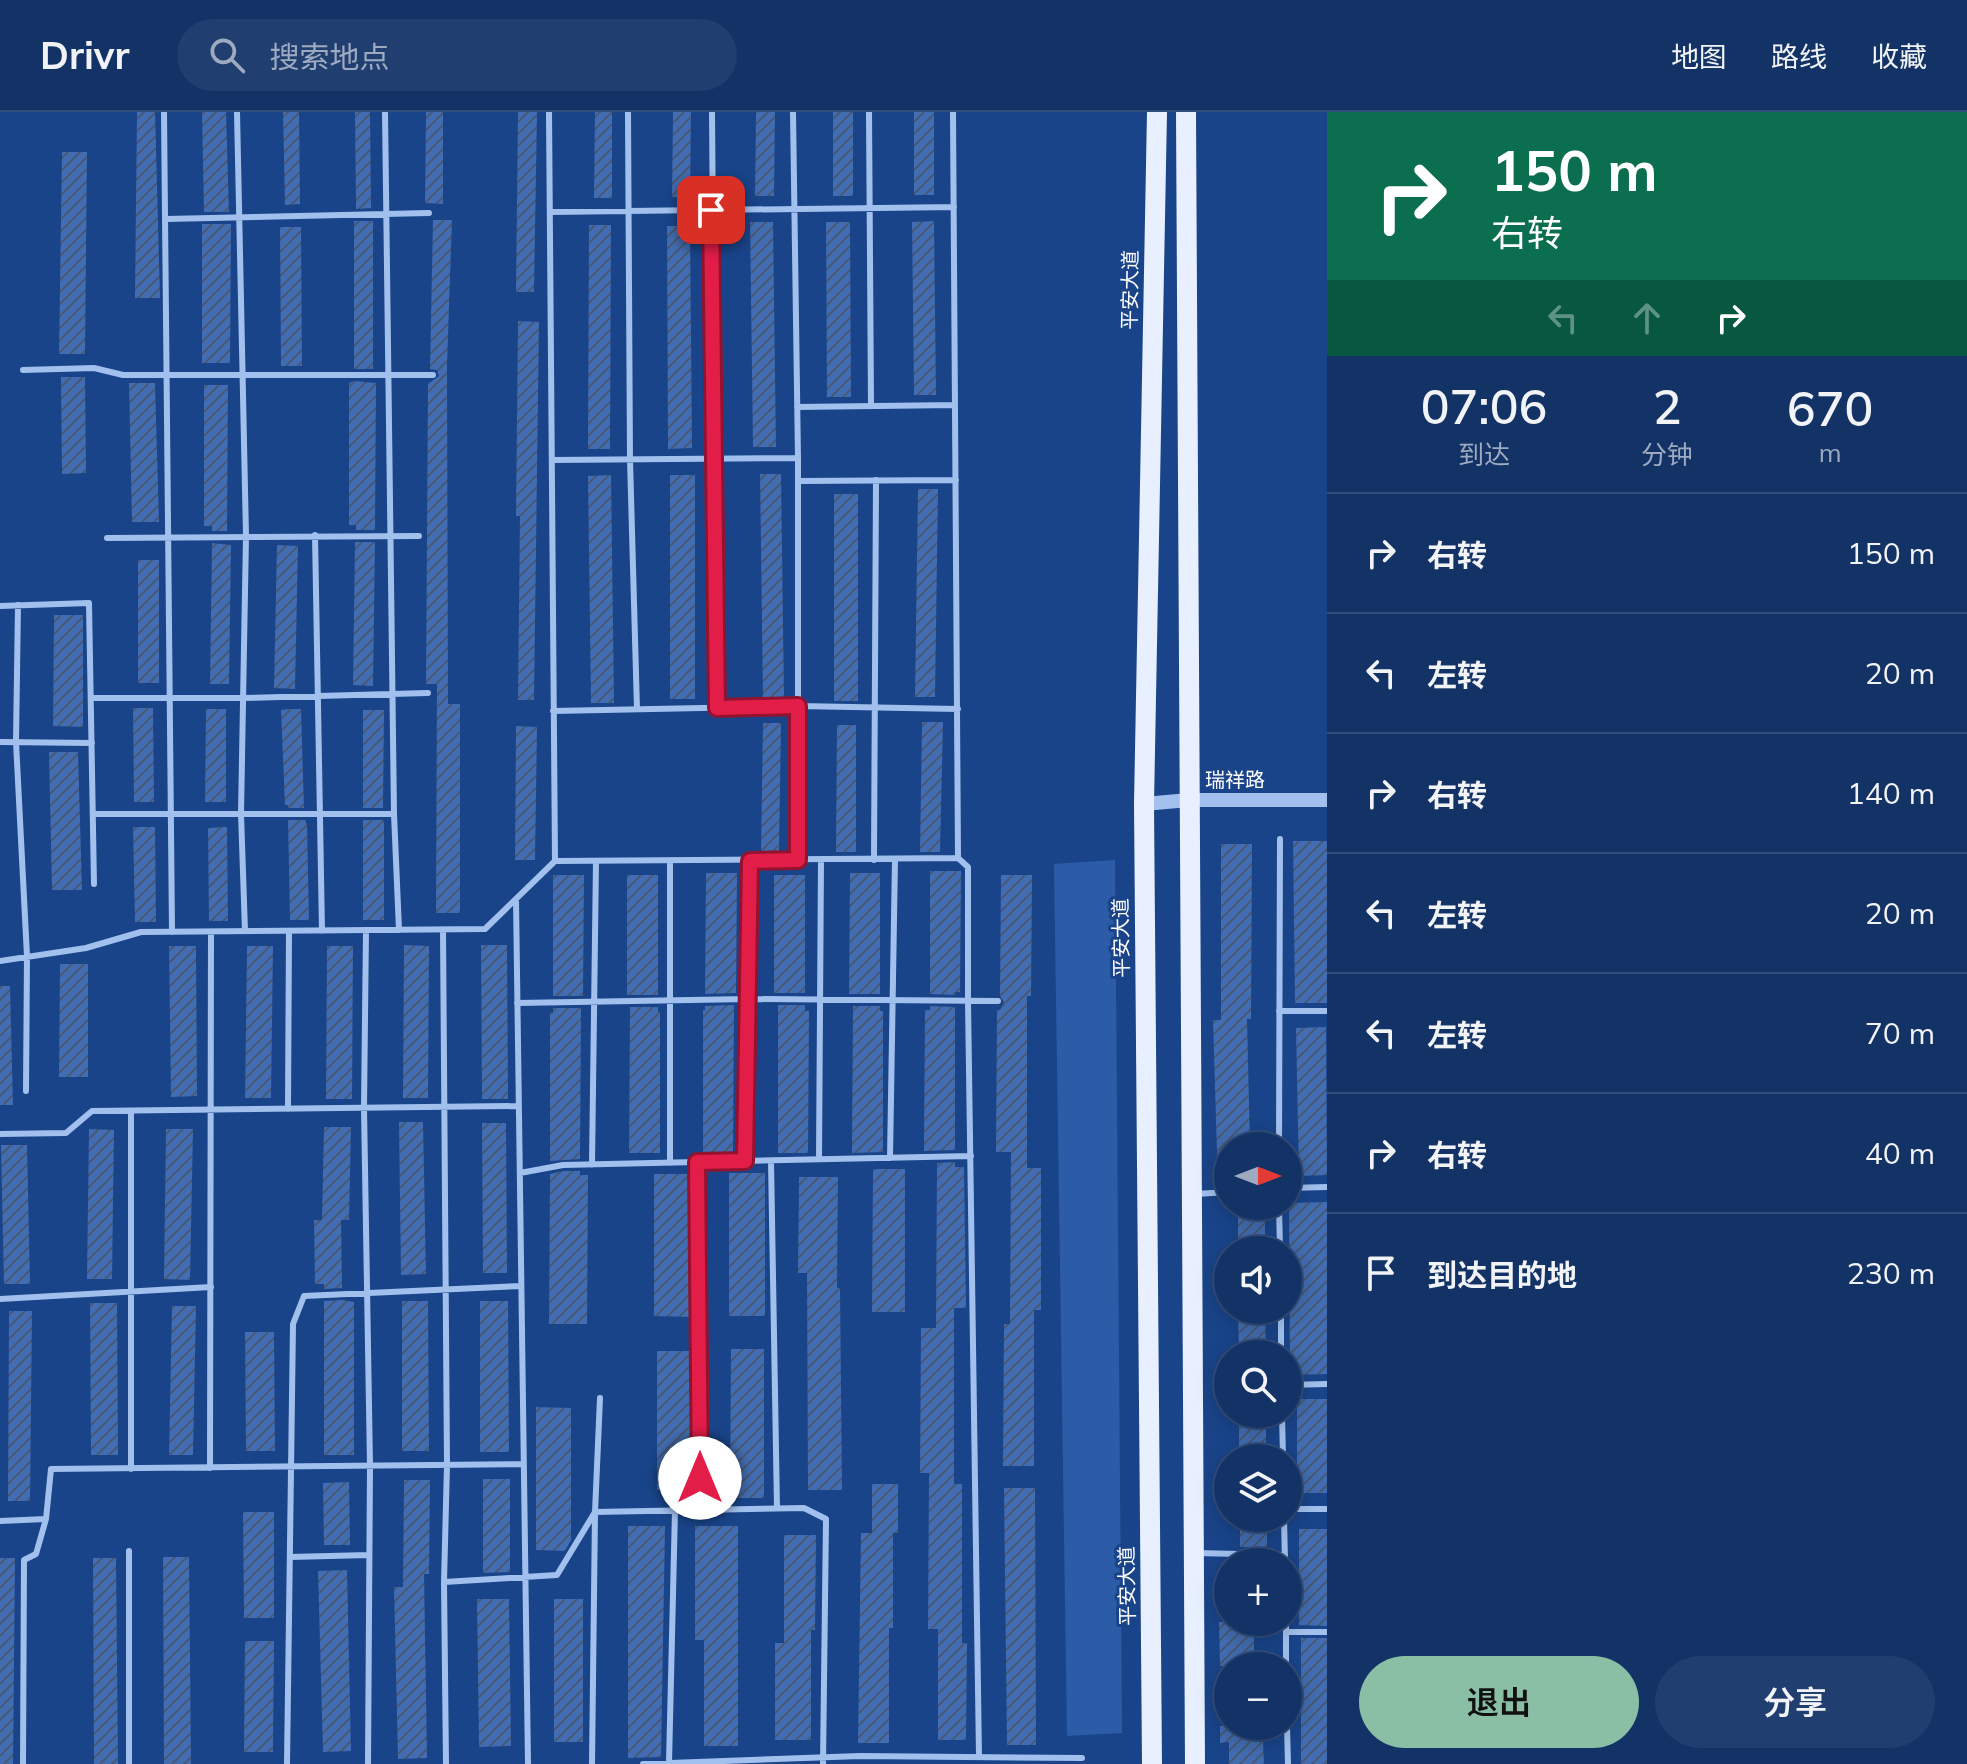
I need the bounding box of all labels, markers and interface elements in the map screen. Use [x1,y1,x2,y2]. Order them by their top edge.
search box [177,19,737,91]
text: Drivr [40,31,129,79]
icon: search [205,33,249,77]
text: 搜索地点 [269,38,389,76]
text: 地图 [1671,39,1727,74]
text: 路线 [1771,39,1827,74]
text: 收藏 [1871,39,1927,74]
text: 150 m [1491,135,1658,205]
icon: right [1359,144,1463,248]
pin [677,176,745,244]
icon: arrive [689,188,733,232]
text: 右转 [1491,210,1563,255]
street label: 平安大道 [1116,250,1143,330]
icon: left [1541,296,1585,340]
icon: ahead [1625,296,1669,340]
icon: right [1709,296,1753,340]
text: 07:06 [1421,376,1547,436]
text: 2 [1653,376,1681,436]
text: 670 [1787,378,1873,438]
text: m [1819,436,1841,469]
text: 到达 [1458,438,1510,471]
text: 分钟 [1641,438,1693,471]
icon: right [1359,531,1403,575]
text: 150 m [1847,534,1935,572]
text: 右转 [1427,536,1487,574]
icon: left [1359,651,1403,695]
text: 20 m [1865,654,1935,692]
text: 左转 [1427,656,1487,694]
street label: 瑞祥路 [1205,767,1265,792]
icon: right [1359,771,1403,815]
text: 140 m [1847,774,1935,812]
text: 右转 [1427,776,1487,814]
icon: left [1359,891,1403,935]
text: 20 m [1865,894,1935,932]
text: 左转 [1427,896,1487,934]
street label: 平安大道 [1107,898,1134,978]
icon: left [1359,1011,1403,1055]
text: 70 m [1865,1014,1935,1052]
text: 左转 [1427,1016,1487,1054]
icon: right [1359,1131,1403,1175]
north arrow [1214,1132,1302,1220]
map controls [1214,1132,1302,1740]
text: 40 m [1865,1134,1935,1172]
text: 右转 [1427,1136,1487,1174]
button: sound [1214,1236,1302,1324]
icon: arrive [1359,1251,1403,1295]
text: 230 m [1847,1254,1935,1292]
text: 到达目的地 [1427,1256,1577,1294]
button: search [1214,1340,1302,1428]
position arrow [658,1436,742,1520]
button: layers [1214,1444,1302,1532]
street label: 平安大道 [1113,1546,1140,1626]
button: + [1214,1548,1302,1636]
button: − [1214,1652,1302,1740]
button: 退出 [1359,1656,1639,1748]
button: 分享 [1655,1656,1935,1748]

